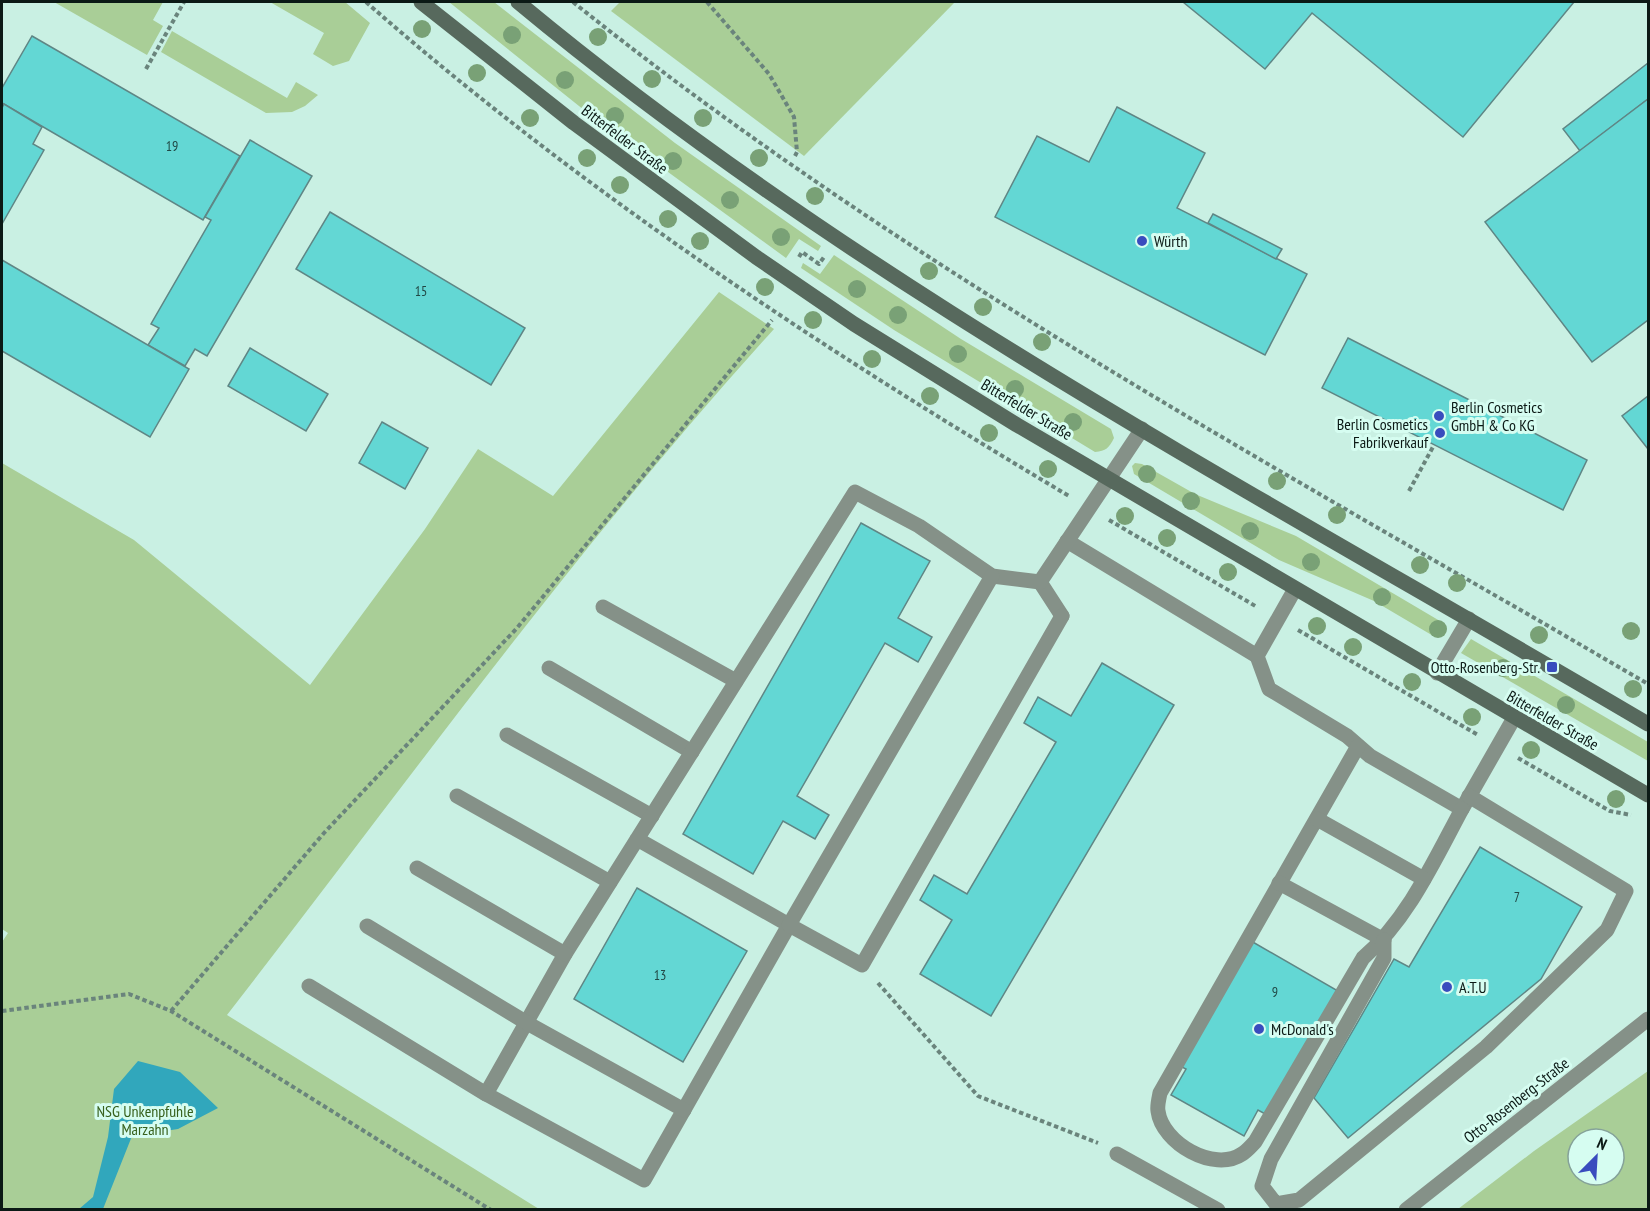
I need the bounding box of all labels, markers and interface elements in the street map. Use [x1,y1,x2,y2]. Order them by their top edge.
street label: Bitterfelder Straße [578,100,672,178]
house number: 19 [166,137,178,155]
place label: Würth [1154,231,1188,251]
marker: Würth [1135,234,1149,248]
house number: 15 [415,282,427,300]
street label: Bitterfelder Straße [978,374,1076,444]
place label: Berlin Cosmetics GmbH & Co KG [1451,397,1542,435]
marker: Berlin Cosmetics GmbH & Co KG [1432,409,1446,423]
place label: Berlin Cosmetics Fabrikverkauf [1337,414,1429,452]
marker: Berlin Cosmetics Fabrikverkauf [1433,426,1447,440]
place label: Otto-Rosenberg-Str. [1431,657,1540,677]
marker: Otto-Rosenberg-Str. [1545,660,1559,674]
street label: Bitterfelder Straße [1504,686,1602,754]
house number: 7 [1514,888,1520,906]
house number: 13 [654,966,666,984]
place label: A.T.U [1459,977,1487,997]
marker: A.T.U [1440,980,1454,994]
house number: 9 [1272,983,1278,1001]
place label: McDonald's [1271,1019,1334,1039]
marker: McDonald's [1252,1022,1266,1036]
street label: Otto-Rosenberg-Straße [1459,1053,1573,1147]
park label: NSG Unkenpfuhle Marzahn [97,1101,194,1139]
north arrow [1566,1127,1626,1187]
text: N [1594,1132,1610,1154]

